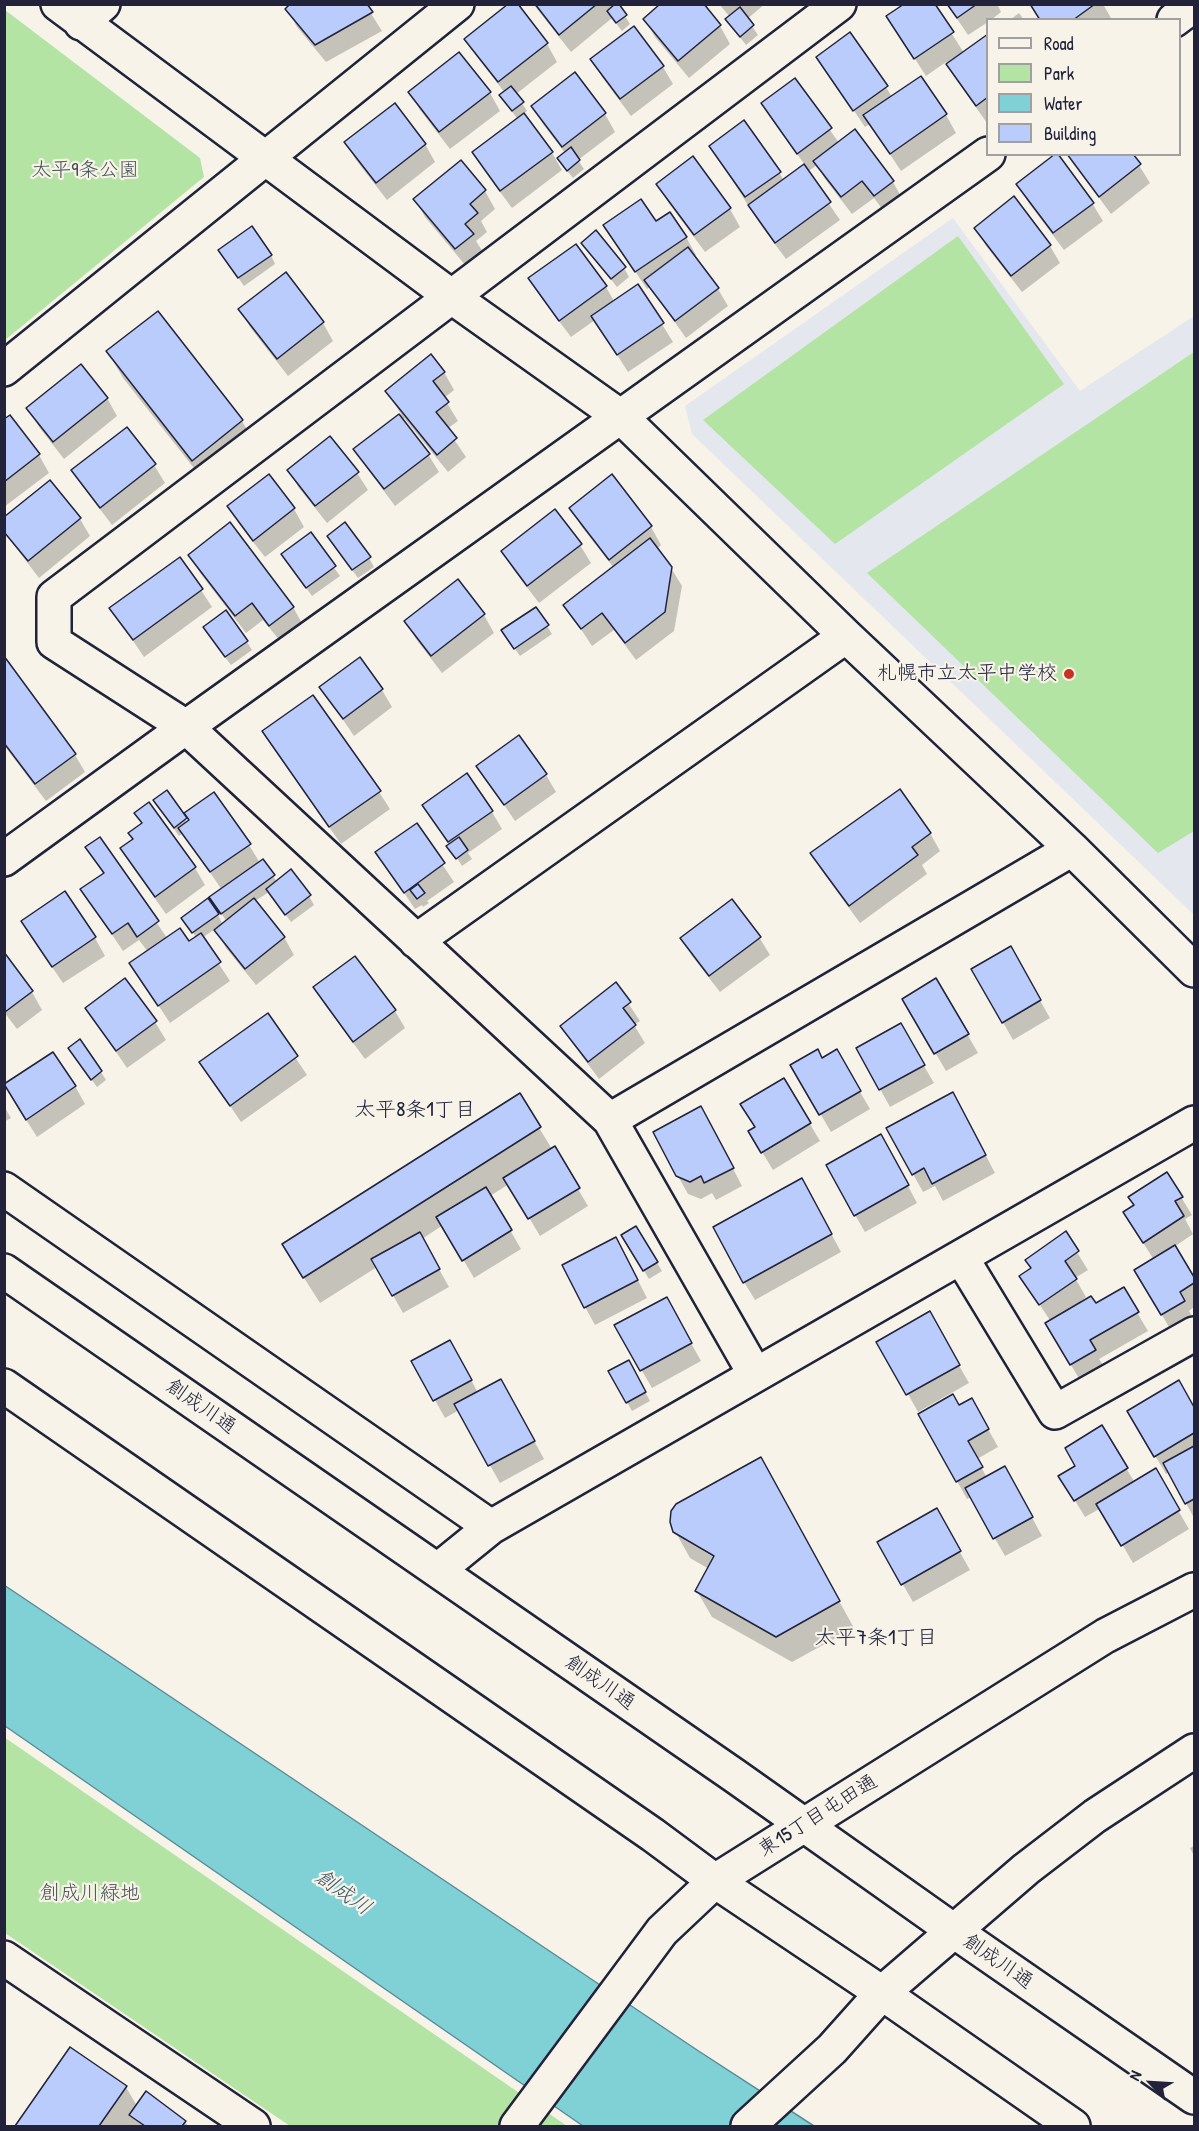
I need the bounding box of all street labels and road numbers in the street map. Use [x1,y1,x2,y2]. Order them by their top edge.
street label: 創成川通 [161,1374,241,1440]
street label: 創成川通 [560,1650,640,1716]
street label: 東15丁目屯田通 [754,1770,882,1862]
street label: 創成川通 [958,1929,1038,1995]

